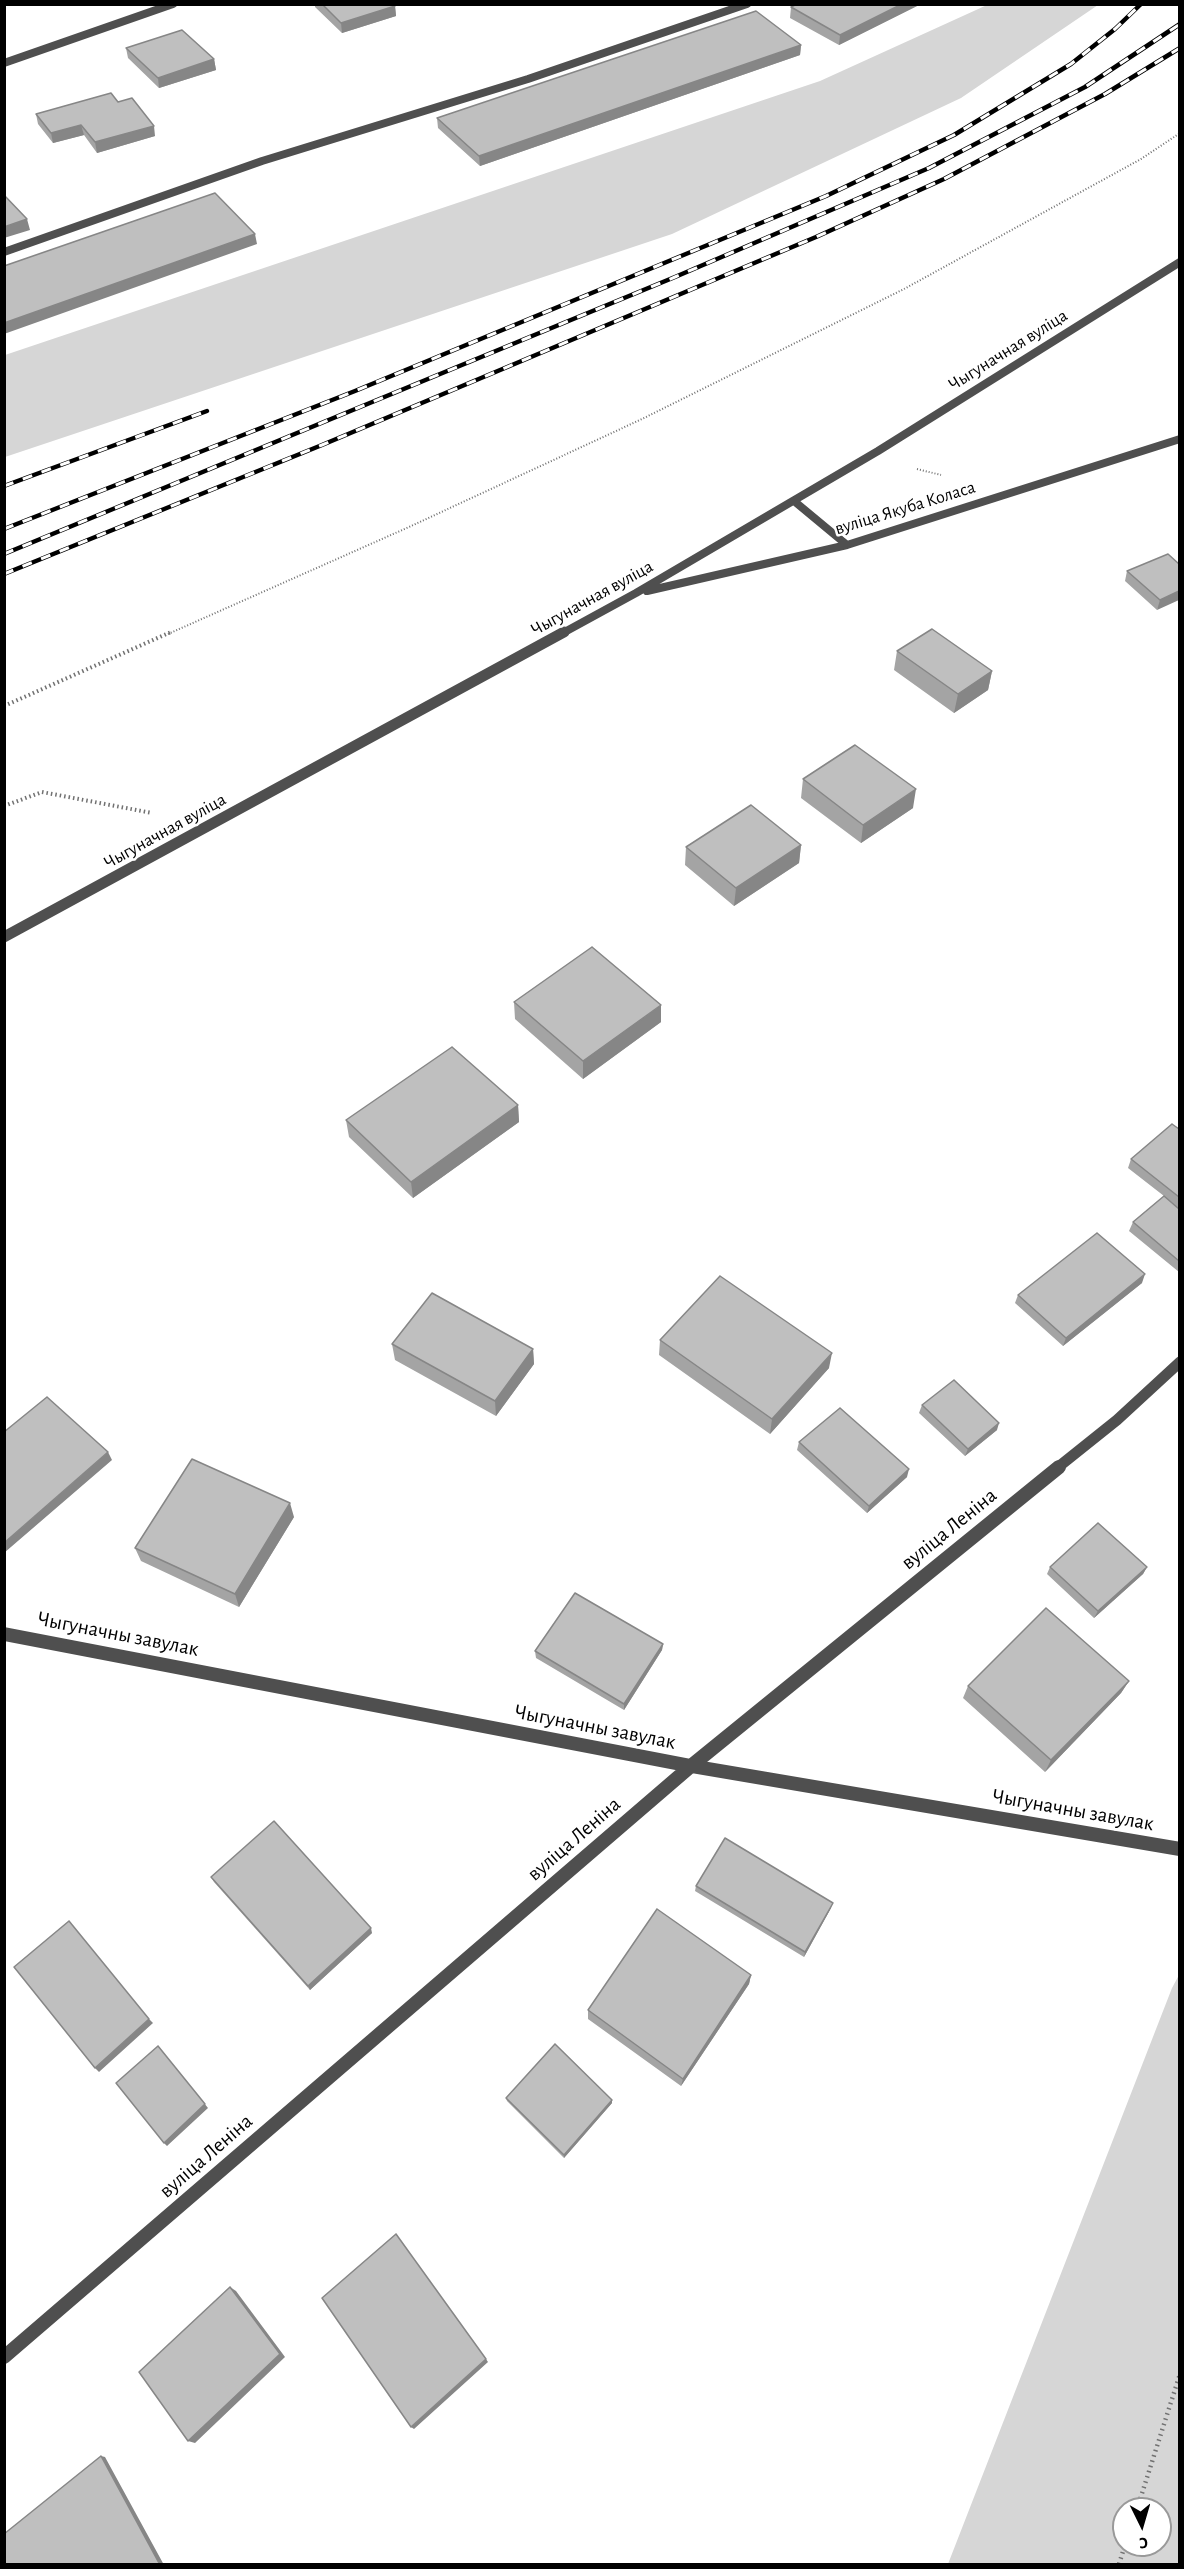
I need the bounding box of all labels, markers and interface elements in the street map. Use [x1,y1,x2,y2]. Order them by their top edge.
street label: Чыгуначная вуліца [944,305,1072,395]
street label: вуліца Якуба Коласа [832,476,978,540]
street label: Чыгуначная вуліца [527,556,657,640]
street label: Чыгуначная вуліца [100,789,230,873]
street label: вуліца Леніна [896,1483,1002,1575]
street label: Чыгуначны завулак [35,1606,201,1662]
street label: Чыгуначны завулак [512,1699,678,1755]
street label: Чыгуначны завулак [990,1783,1156,1837]
street label: вуліца Леніна [522,1792,626,1886]
street label: вуліца Леніна [154,2109,258,2203]
north arrow [1112,2497,1172,2557]
text: С [1138,2535,1149,2551]

